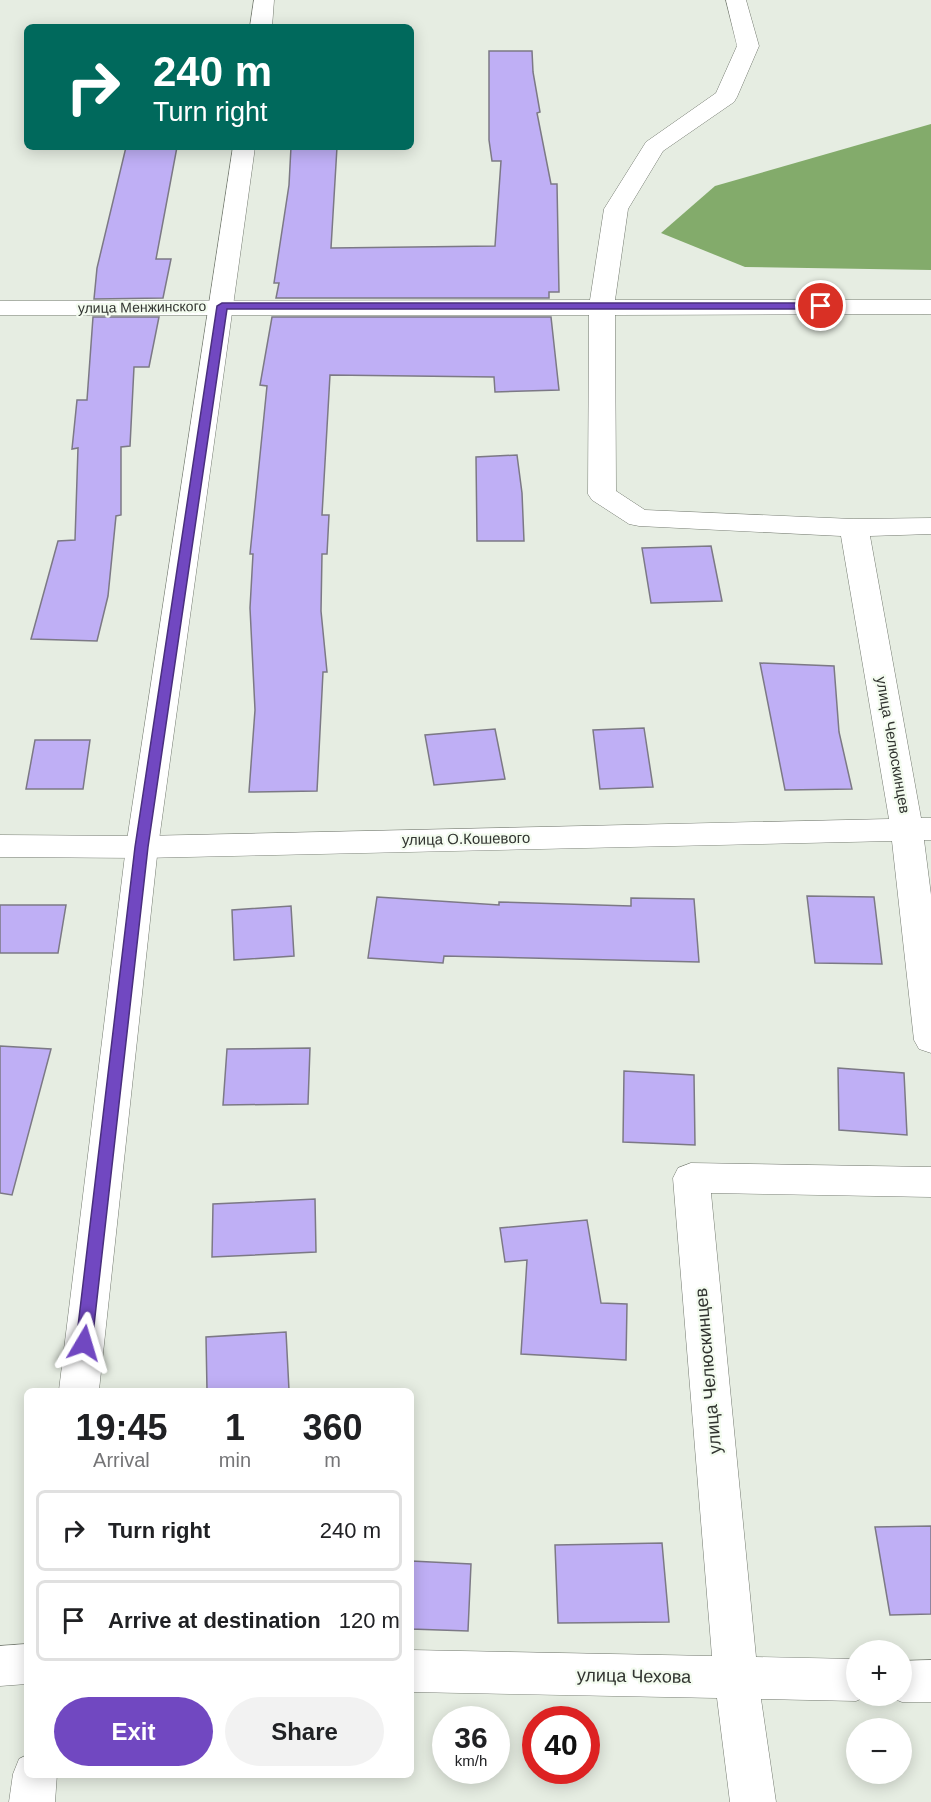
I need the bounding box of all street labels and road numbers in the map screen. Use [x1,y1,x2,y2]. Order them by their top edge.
street label: улица Менжинского [78,298,206,316]
street label: улица Челюскинцев [873,675,914,815]
street label: улица О.Кошевого [402,829,530,848]
street label: улица Челюскинцев [691,1287,725,1455]
street label: улица Чехова [577,1665,692,1687]

